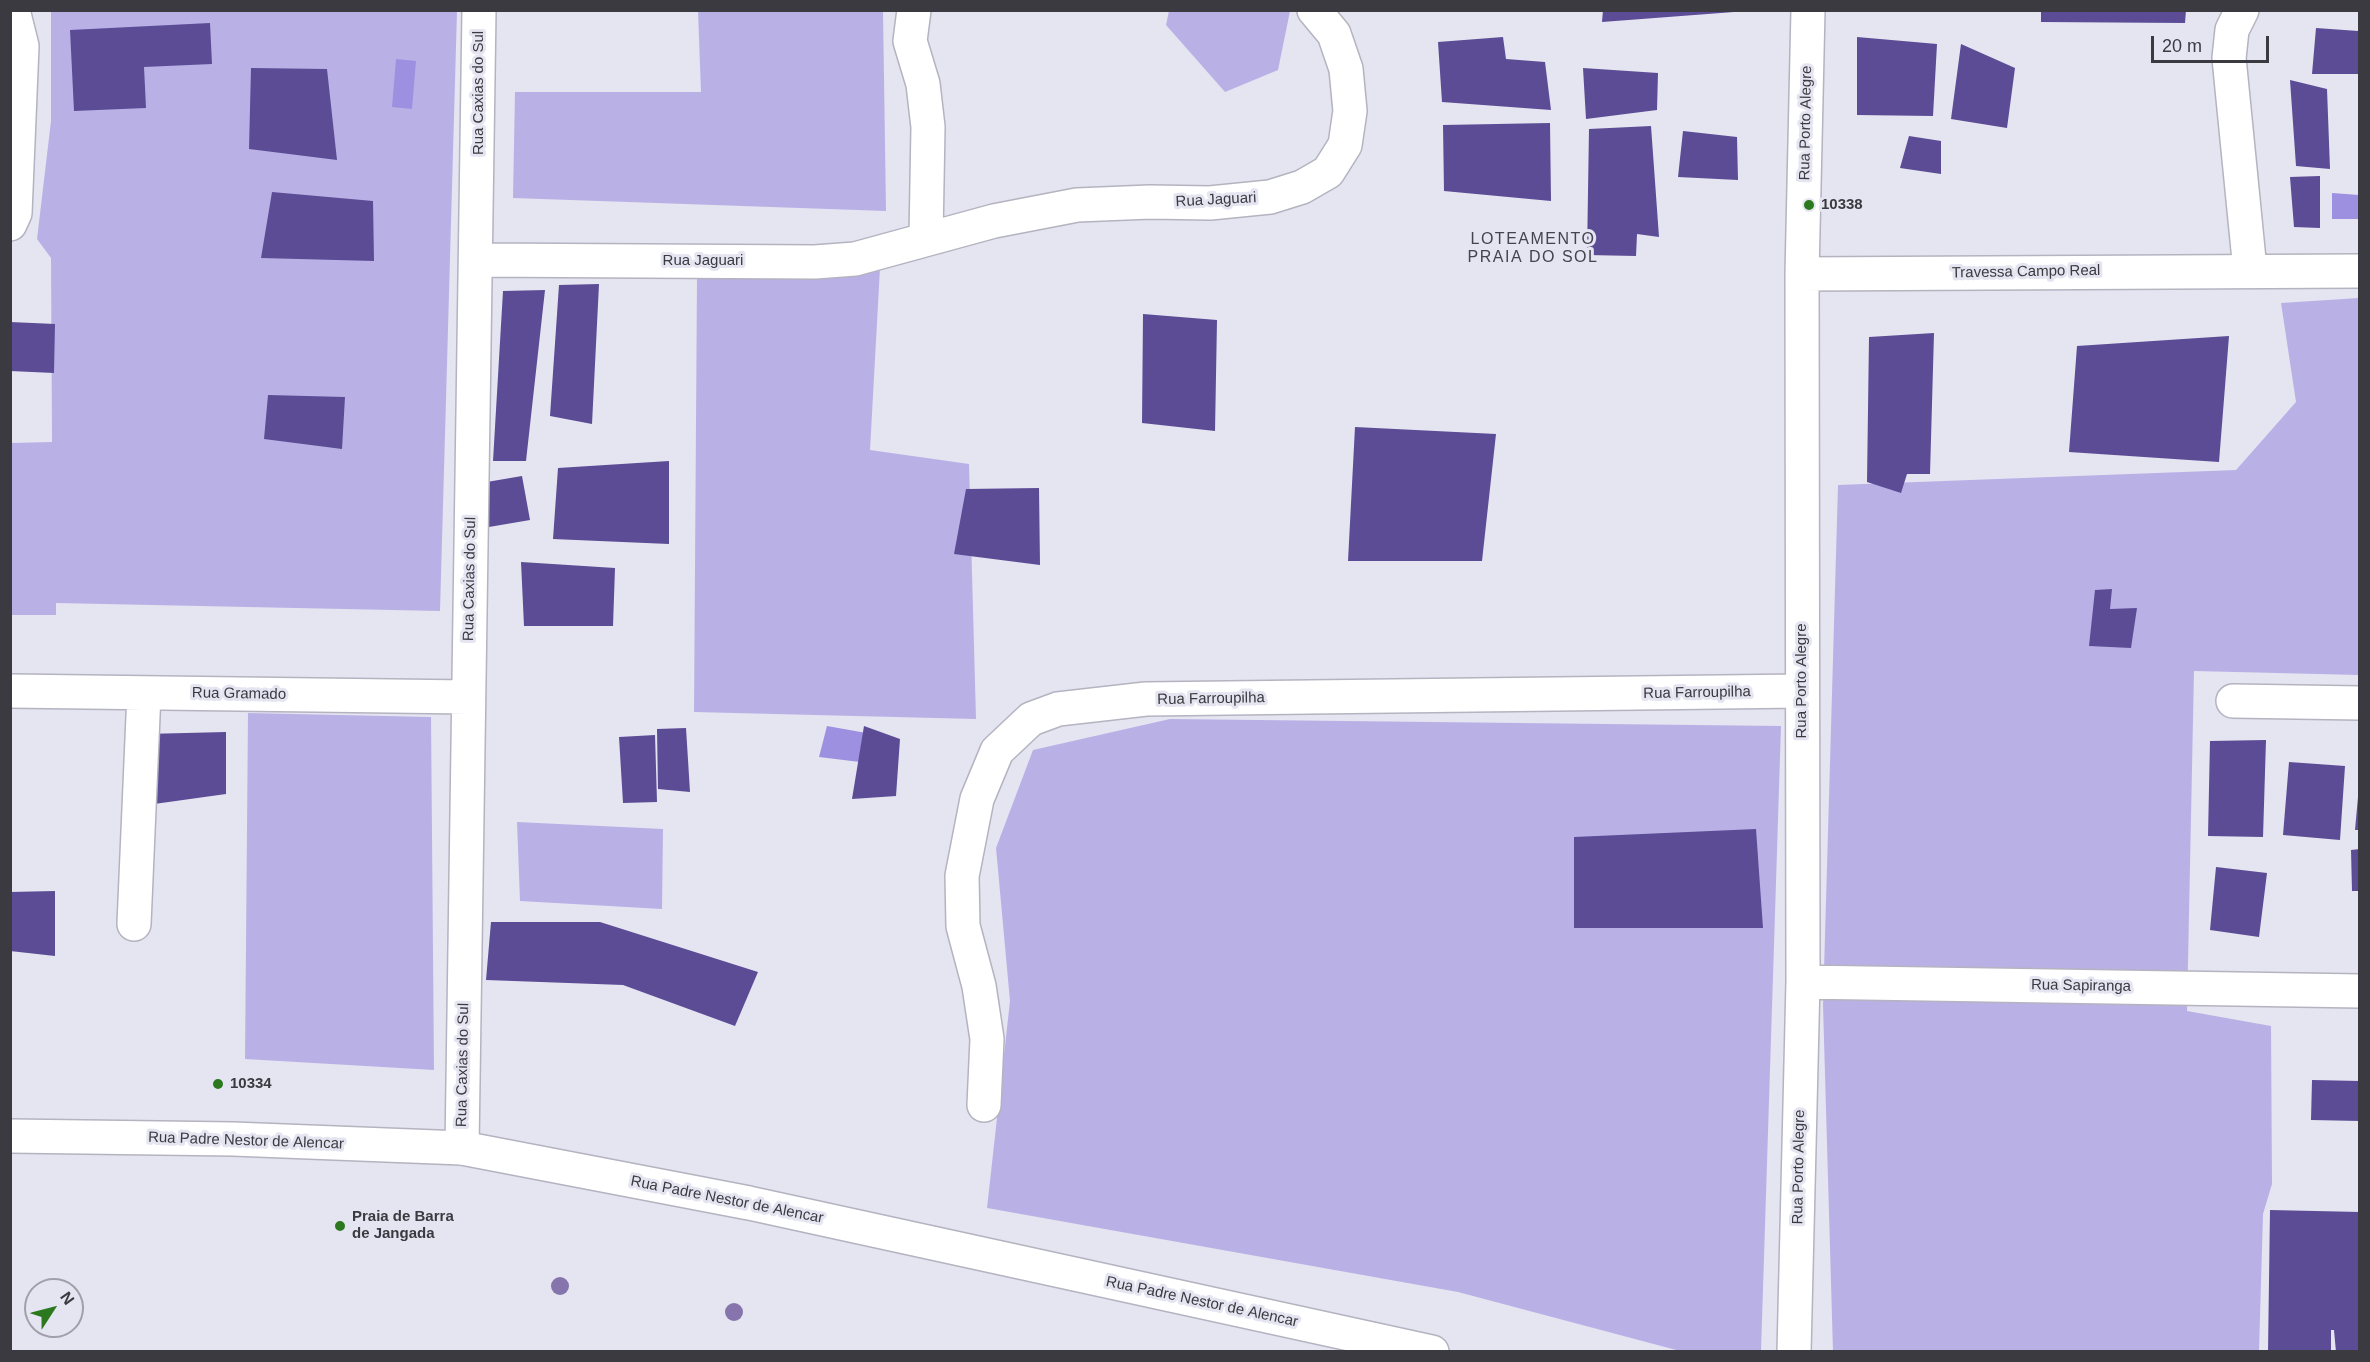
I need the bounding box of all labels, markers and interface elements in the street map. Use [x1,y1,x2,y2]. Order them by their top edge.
scale bar [2154,24,2272,62]
street label: Rua Caxias do Sul [470,31,488,155]
text: 20 m [2162,36,2202,56]
street label: Rua Porto Alegre [1796,65,1816,181]
street label: Rua Jaguari [1175,189,1257,211]
place label: 10338 [1821,196,1863,214]
marker: 10338 [1802,198,1816,212]
district label: LOTEAMENTO PRAIA DO SOL [1468,230,1598,268]
street label: Rua Jaguari [663,252,743,270]
street label: Travessa Campo Real [1952,262,2100,282]
street label: Rua Caxias do Sul [460,517,480,641]
street label: Rua Porto Alegre [1793,623,1811,739]
street label: Rua Farroupilha [1643,683,1751,703]
street label: Rua Gramado [192,684,286,704]
street label: Rua Farroupilha [1157,689,1265,709]
street label: Rua Sapiranga [2031,976,2131,996]
street label: Rua Caxias do Sul [453,1003,473,1127]
place label: 10334 [230,1075,272,1093]
marker: 10334 [211,1077,225,1091]
street label: Rua Porto Alegre [1789,1109,1809,1225]
street label: Rua Padre Nestor de Alencar [148,1129,344,1153]
street label: Rua Padre Nestor de Alencar [629,1172,825,1228]
place label: Praia de Barra de Jangada [352,1208,454,1243]
marker: Praia de Barra de Jangada [333,1219,347,1233]
street label: Rua Padre Nestor de Alencar [1104,1273,1300,1331]
north arrow [24,1278,84,1338]
text: N [57,1289,78,1308]

